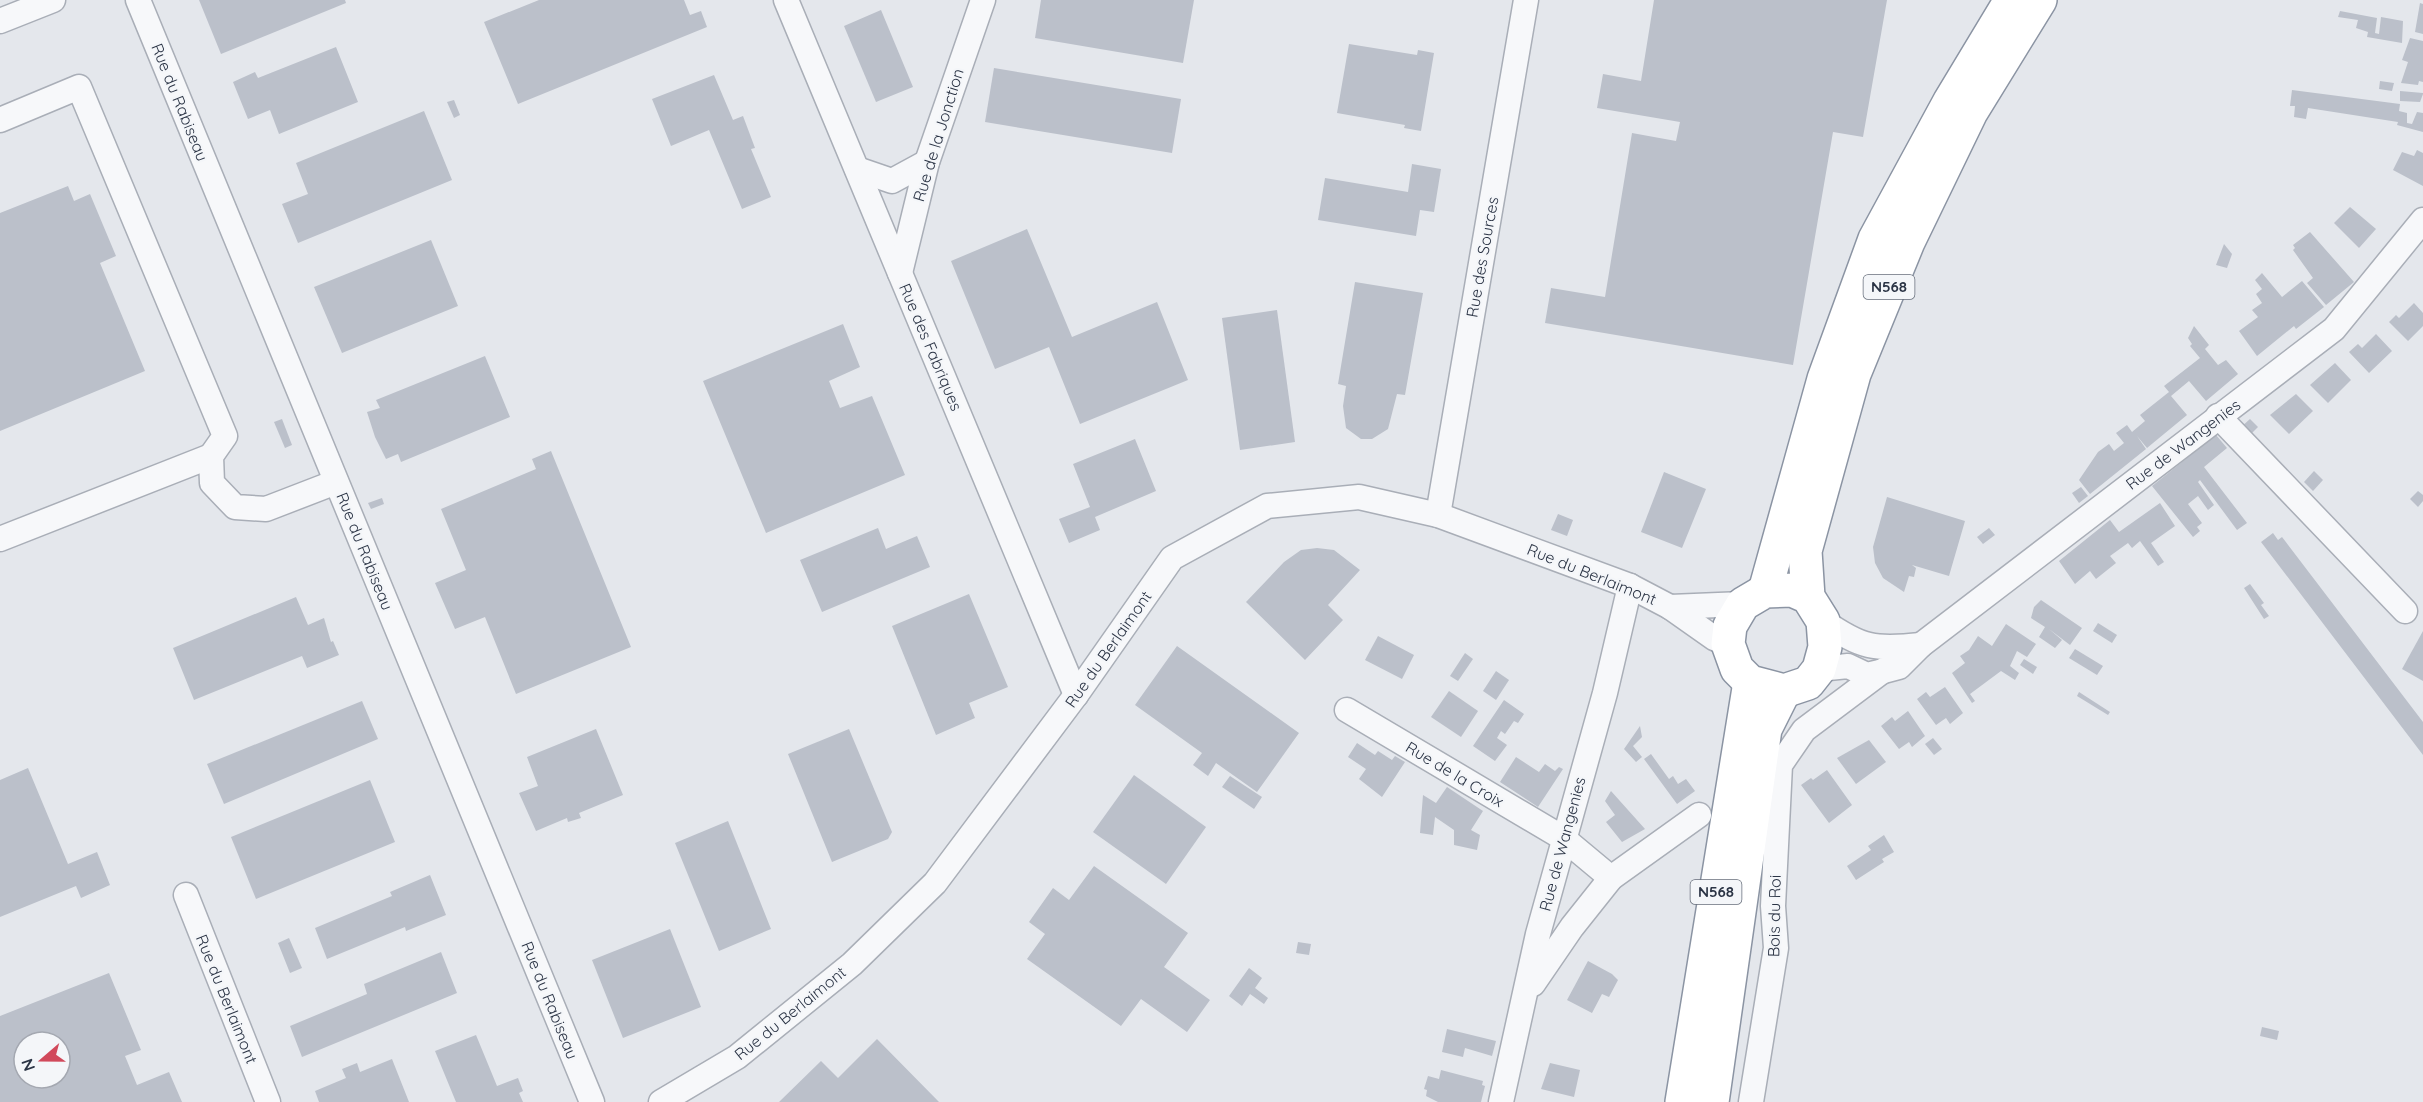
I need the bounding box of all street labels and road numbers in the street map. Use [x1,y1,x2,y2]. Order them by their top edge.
street label: Rue du Rabiseau [147,40,213,164]
street label: Rue de la Jonction [908,66,968,204]
street label: Rue des Sources [1462,195,1502,319]
road number: N568 [1864,275,1914,299]
street label: Rue des Fabriques [895,280,967,414]
street label: Rue de Wangenies [2122,394,2244,494]
street label: Rue du Rabiseau [332,489,398,613]
street label: Rue du Berlaimont [1524,539,1660,609]
street label: Rue du Berlaimont [1060,587,1156,711]
street label: Rue de la Croix [1402,737,1508,811]
street label: Rue de Wangenies [1534,775,1590,913]
street label: Bois du Roi [1763,875,1785,957]
road number: N568 [1690,880,1742,904]
street label: Rue du Berlaimont [192,931,262,1067]
street label: Rue du Rabiseau [517,938,583,1062]
street label: Rue du Berlaimont [730,962,850,1064]

